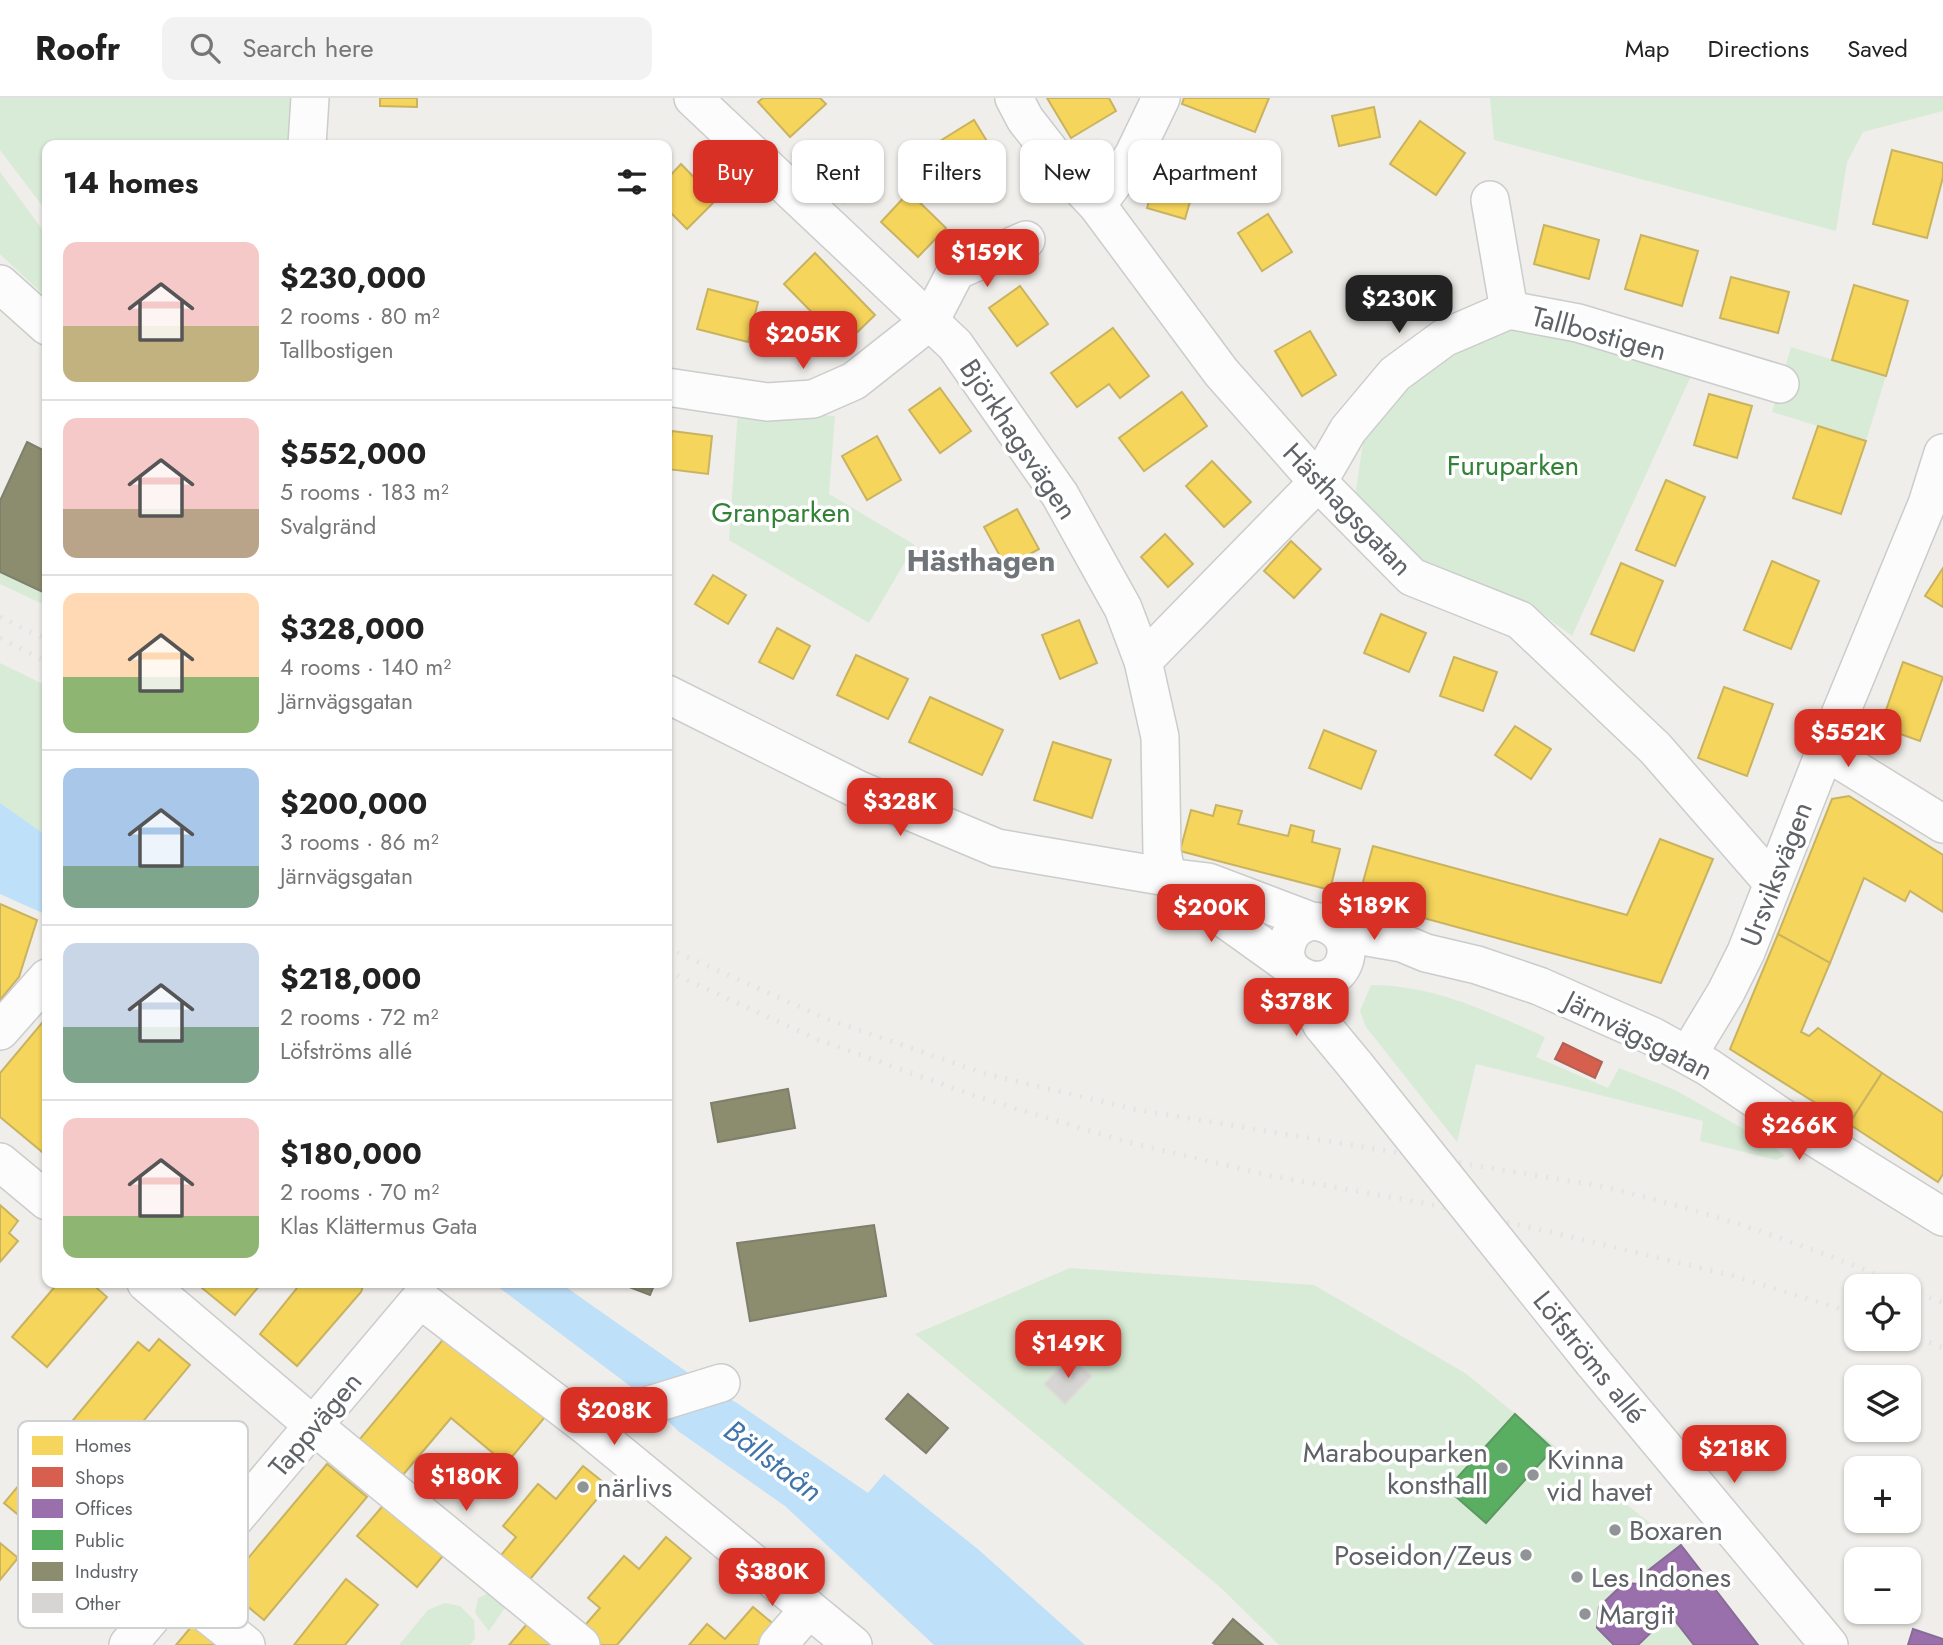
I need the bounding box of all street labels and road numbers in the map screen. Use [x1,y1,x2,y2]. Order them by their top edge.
street label: Tallbostigen [1527,296,1671,371]
street label: Björkhagsvägen [950,351,1088,528]
street label: Hästhagsgatan [1273,433,1422,585]
street label: Ursviksvägen [1730,796,1823,953]
street label: Järnvägsgatan [1554,979,1720,1090]
street label: Löfströms allé [1523,1282,1656,1433]
street label: Tappvägen [259,1363,372,1486]

